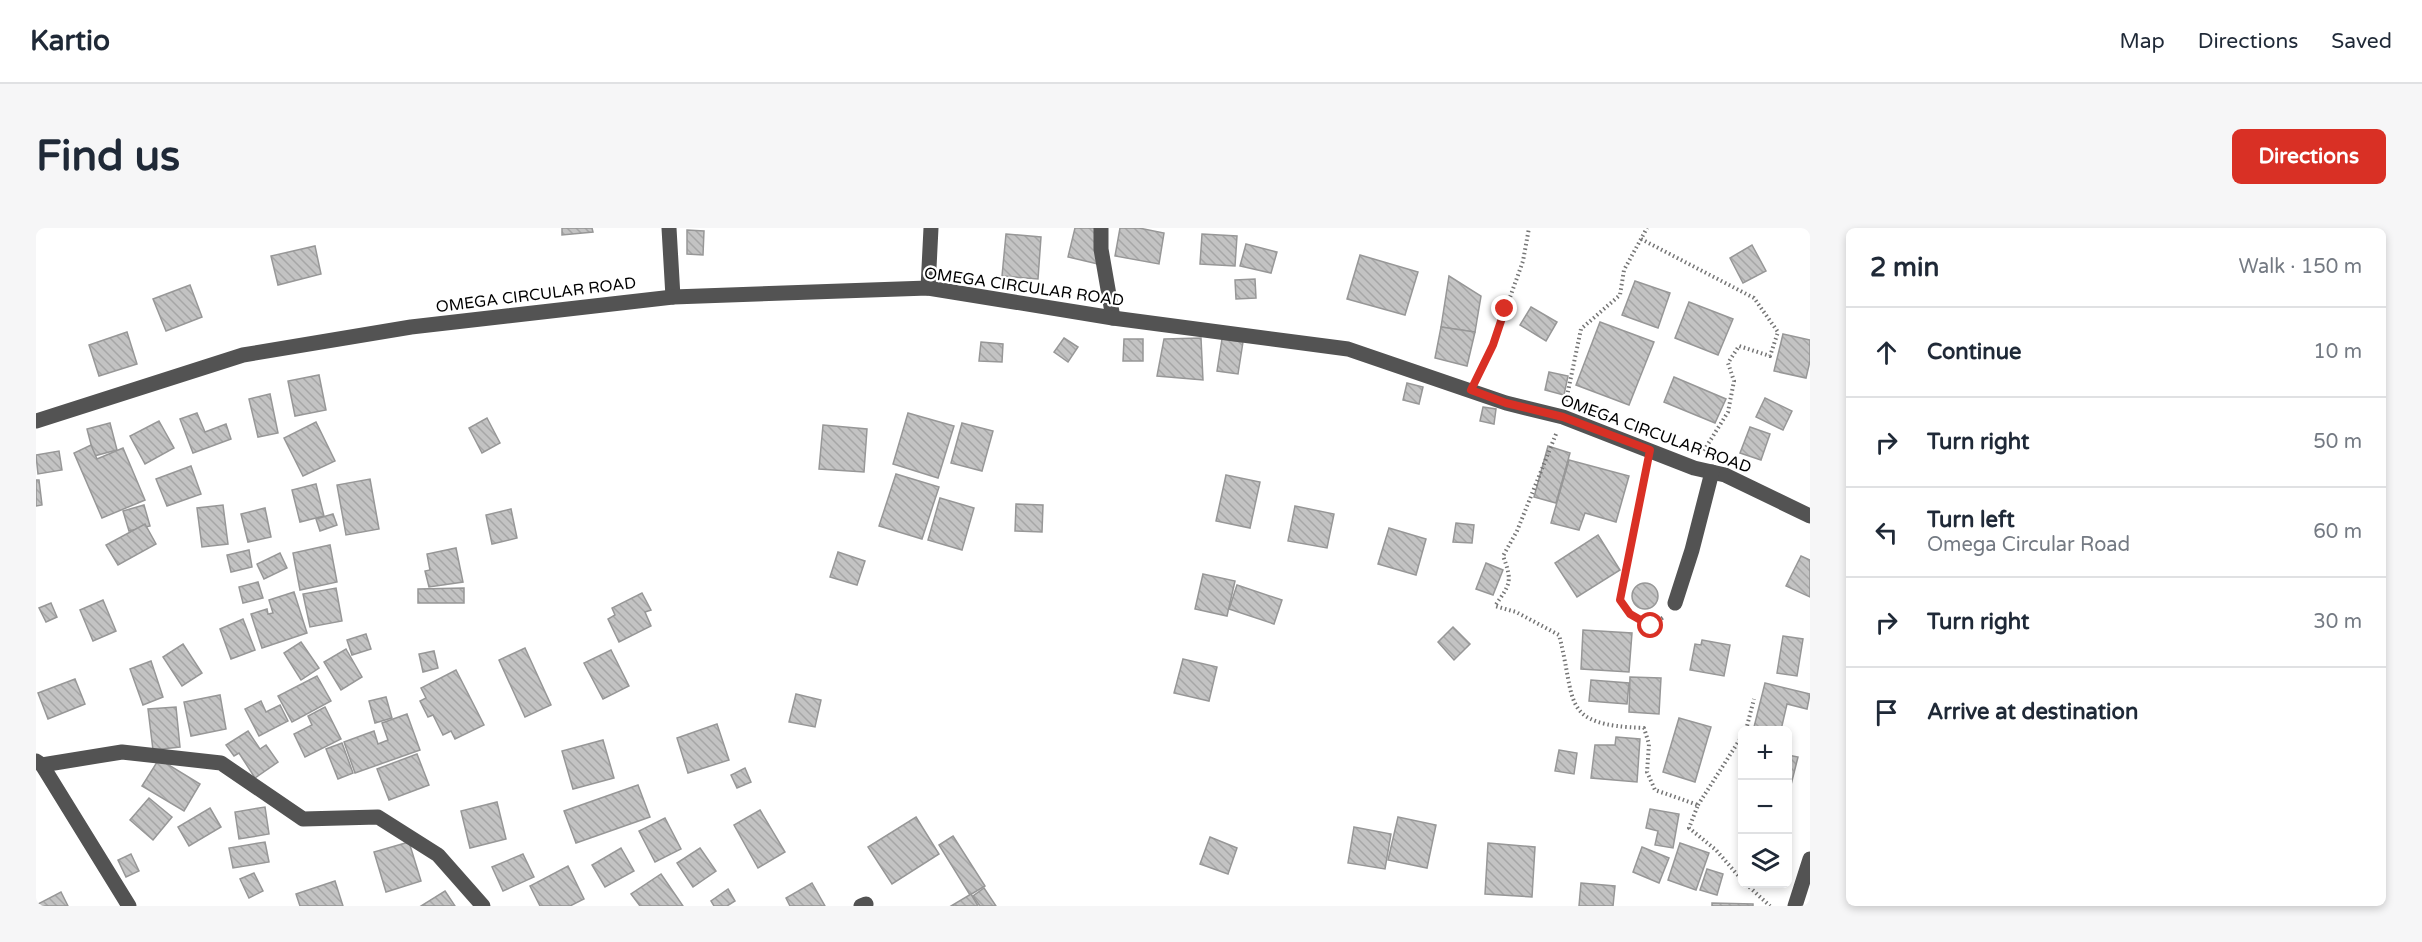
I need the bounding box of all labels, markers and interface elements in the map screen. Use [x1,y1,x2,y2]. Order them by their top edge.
text: Kartio [30,24,110,58]
text: Map [2119,29,2165,54]
text: Directions [2198,29,2298,54]
text: Saved [2331,29,2392,54]
button: Directions [2232,129,2386,184]
text: Find us [36,131,180,182]
text: 2 min [1870,252,1939,283]
text: Walk · 150 m [2239,255,2362,279]
street label: OMEGA CIRCULAR ROAD [923,263,1125,311]
street label: OMEGA CIRCULAR ROAD [435,273,637,317]
route end [1491,295,1517,321]
icon: ahead [1870,336,1903,369]
text: Continue [1927,339,2022,365]
text: 10 m [2313,340,2362,364]
street label: OMEGA CIRCULAR ROAD [1558,390,1754,478]
icon: right [1870,426,1903,459]
text: Turn right [1927,429,2029,455]
text: 50 m [2313,430,2362,454]
text: Turn left [1927,507,2015,533]
icon: left [1870,516,1903,549]
text: 60 m [2313,520,2362,544]
text: Omega Circular Road [1927,533,2130,557]
icon: right [1870,606,1903,639]
text: Turn right [1927,609,2029,635]
text: 30 m [2313,610,2362,634]
route start [1637,612,1663,638]
icon: arrive [1870,696,1903,729]
text: Arrive at destination [1927,699,2138,725]
map controls [1738,726,1792,888]
button: + [1738,726,1792,780]
button: − [1738,780,1792,834]
button: layers [1738,834,1792,888]

